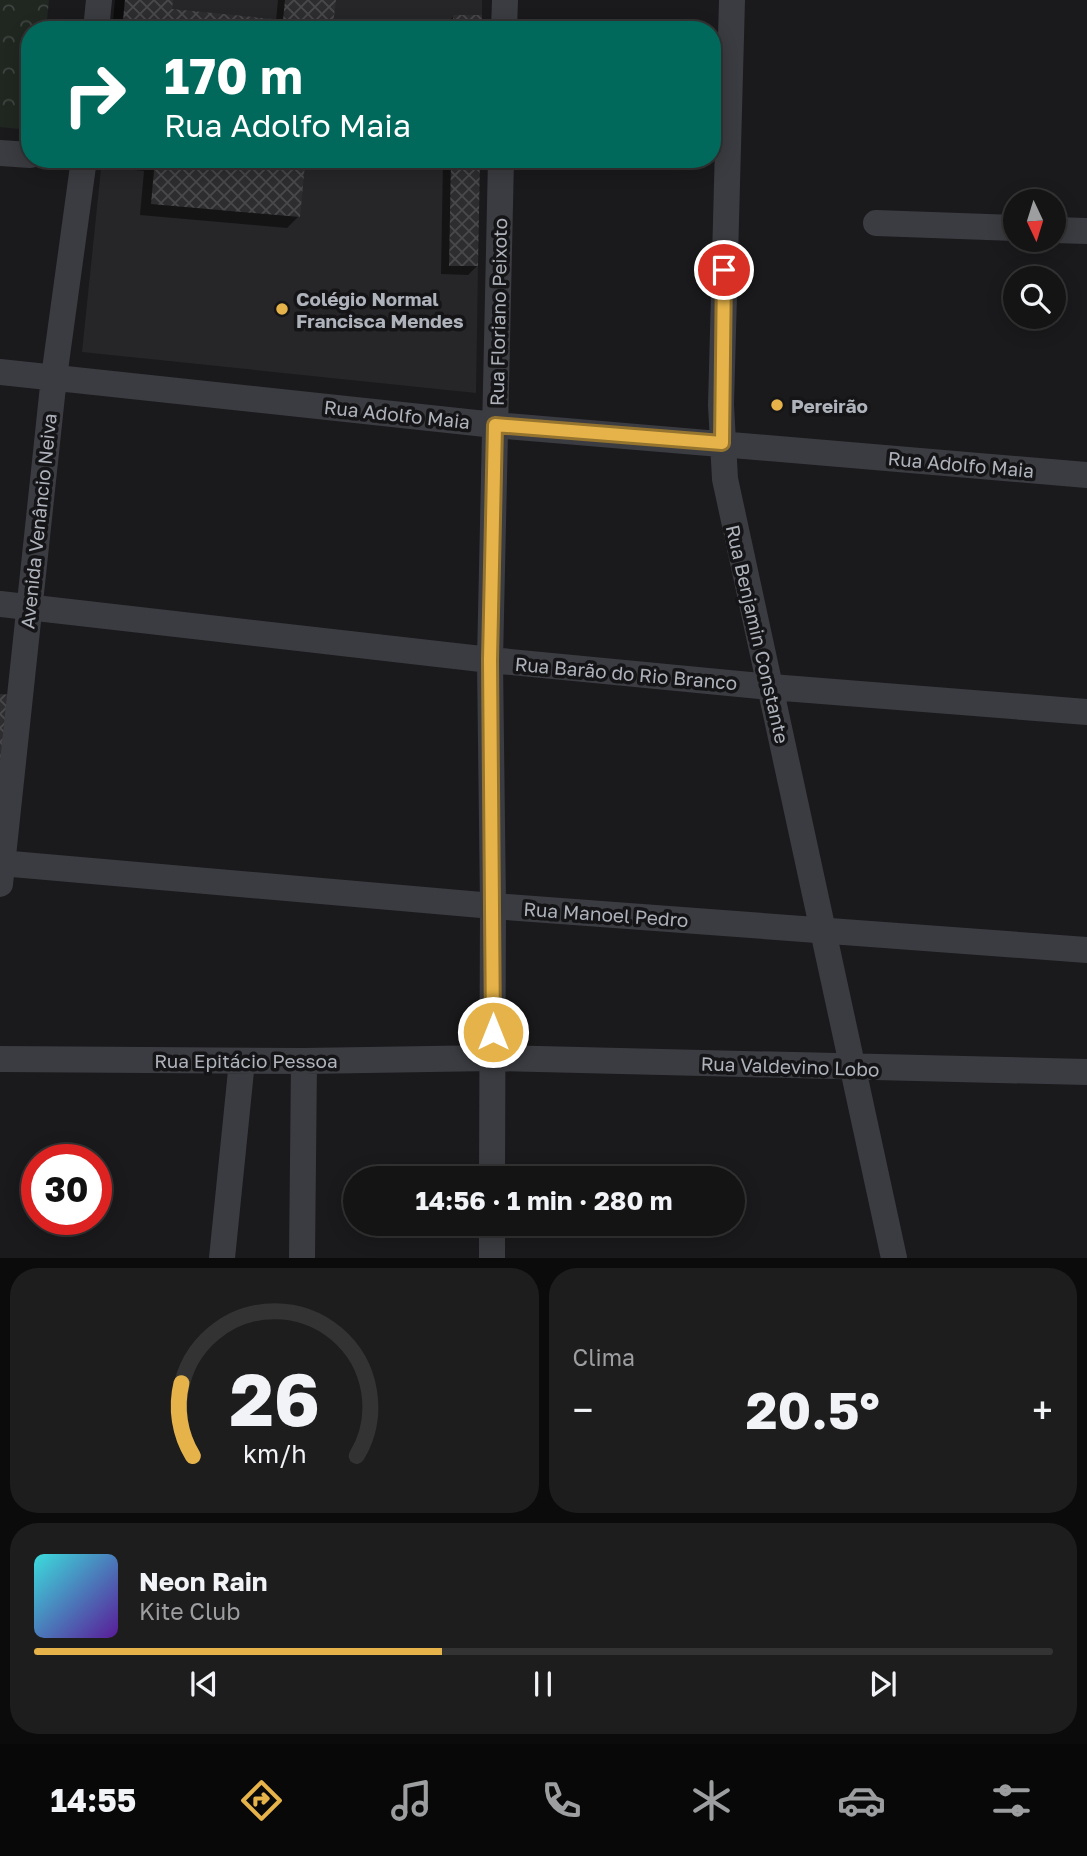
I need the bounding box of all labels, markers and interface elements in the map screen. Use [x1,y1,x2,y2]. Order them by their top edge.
text: 170 m [164,46,303,105]
icon: right [49,49,140,140]
text: Rua Adolfo Maia [164,106,411,144]
north arrow [1003,189,1066,252]
map controls [1003,189,1066,329]
street label: Rua Floriano Peixoto [485,218,511,406]
pin [694,240,754,300]
icon: arrive [705,251,743,289]
button: search [1003,266,1066,329]
place label: Colégio Normal Francisca Mendes [296,287,464,332]
marker: Colégio Normal Francisca Mendes [274,301,290,317]
place label: Pereirão [791,394,868,417]
street label: Rua Adolfo Maia [323,395,471,433]
marker: Pereirão [769,397,785,413]
street label: Avenida Venâncio Neiva [15,412,61,630]
street label: Rua Adolfo Maia [887,446,1035,482]
street label: Rua Benjamin Constante [722,522,794,746]
street label: Rua Barão do Rio Branco [514,652,738,694]
street label: Rua Manoel Pedro [523,897,689,931]
position arrow [456,995,530,1069]
street label: Rua Epitácio Pessoa [154,1049,338,1072]
street label: Rua Valdevino Lobo [700,1051,880,1081]
speed limit sign: 30 [21,1144,112,1235]
text: 14:56 · 1 min · 280 m [415,1185,673,1216]
text: Clima [573,1343,635,1371]
text: 26 [229,1356,320,1443]
text: 20.5° [746,1378,880,1440]
text: − [573,1387,593,1432]
text: + [1032,1387,1053,1432]
text: km/h [242,1438,306,1469]
text: Neon Rain [139,1566,268,1597]
text: Kite Club [139,1597,240,1625]
icon: previous [185,1665,223,1703]
icon: pause [524,1665,562,1703]
icon: next [864,1665,902,1703]
icon: directions [237,1776,286,1825]
icon: music [387,1776,436,1825]
icon: phone [537,1776,586,1825]
icon: climate [687,1776,736,1825]
icon: car [837,1776,886,1825]
icon: filters [987,1776,1036,1825]
text: 14:55 [51,1781,136,1819]

